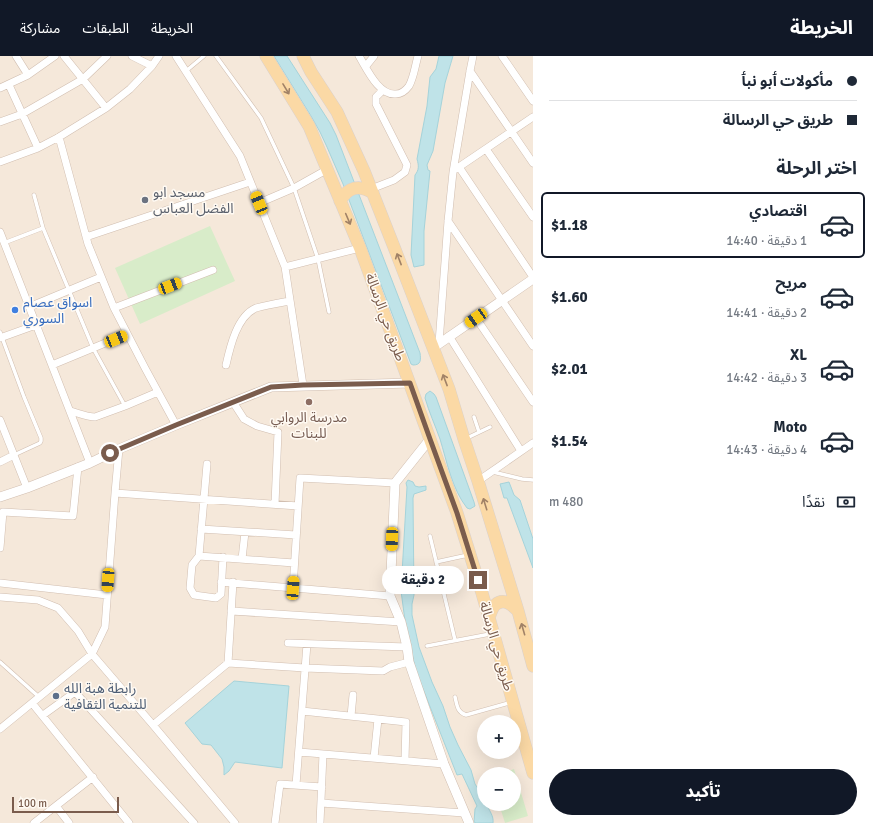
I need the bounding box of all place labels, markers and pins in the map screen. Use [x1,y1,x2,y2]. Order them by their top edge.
place label: مسجد ابو الفضل العباس [153,184,234,217]
marker: مسجد ابو الفضل العباس [140,195,150,205]
place label: اسواق عصام السوري [23,294,92,329]
marker: اسواق عصام السوري [10,305,20,315]
marker: مدرسة الروابي للبنات [304,397,314,407]
place label: مدرسة الروابي للبنات [271,409,347,442]
place label: رابطة هبة الله للتنمية الثقافية [64,680,147,713]
marker: رابطة هبة الله للتنمية الثقافية [51,691,61,701]

